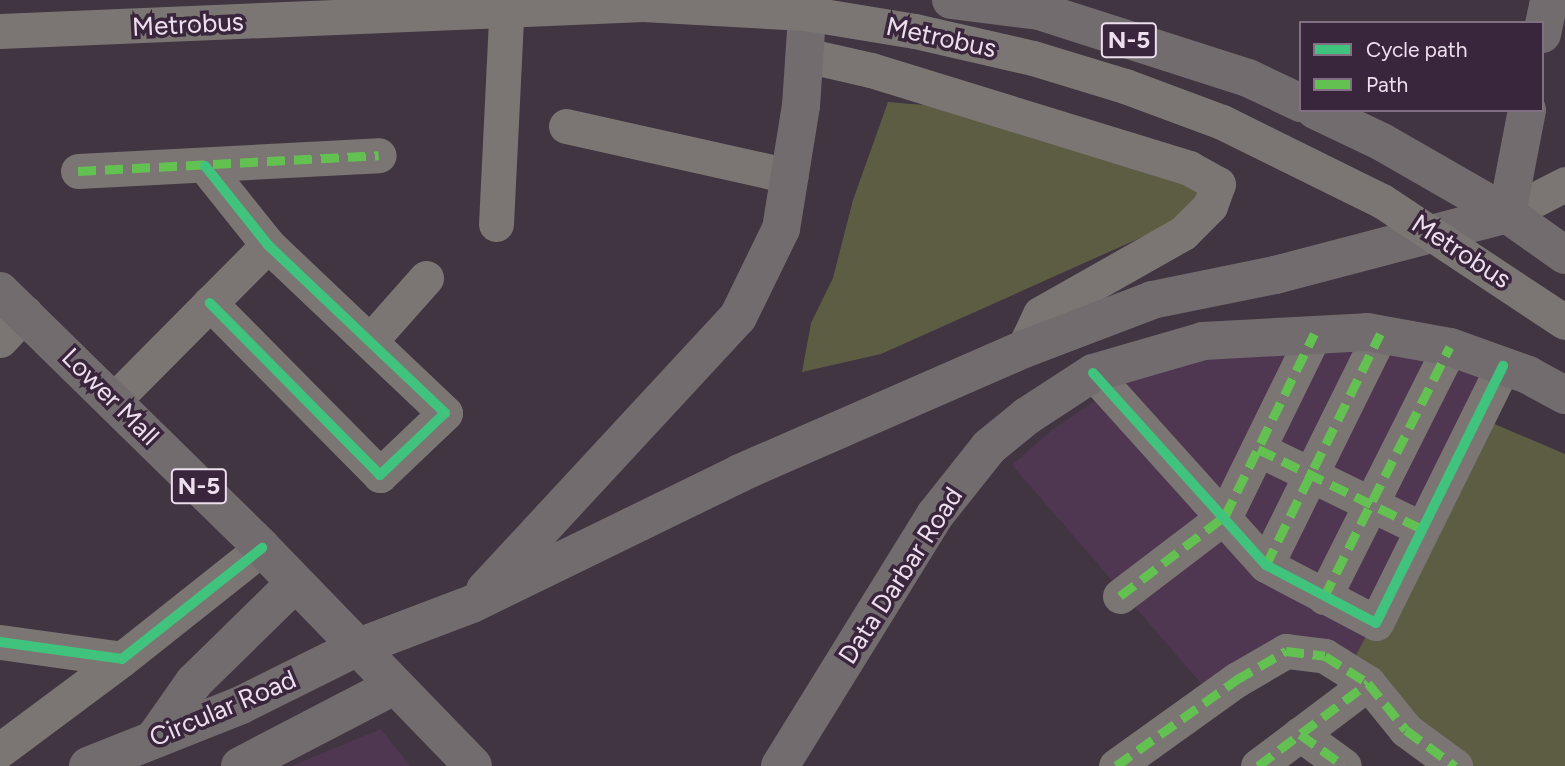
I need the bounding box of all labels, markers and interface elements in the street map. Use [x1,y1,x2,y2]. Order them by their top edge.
street label: Metrobus [131,6,245,44]
street label: Metrobus [883,11,999,65]
road number: N-5 [1099,20,1159,60]
legend [1299,21,1544,112]
text: Cycle path [1366,37,1467,62]
text: Path [1366,72,1408,97]
street label: Metrobus [1406,208,1516,296]
street label: Lower Mall [55,342,165,452]
road number: N-5 [169,466,229,506]
street label: Data Darbar Road [832,482,970,670]
street label: Circular Road [145,664,301,754]

